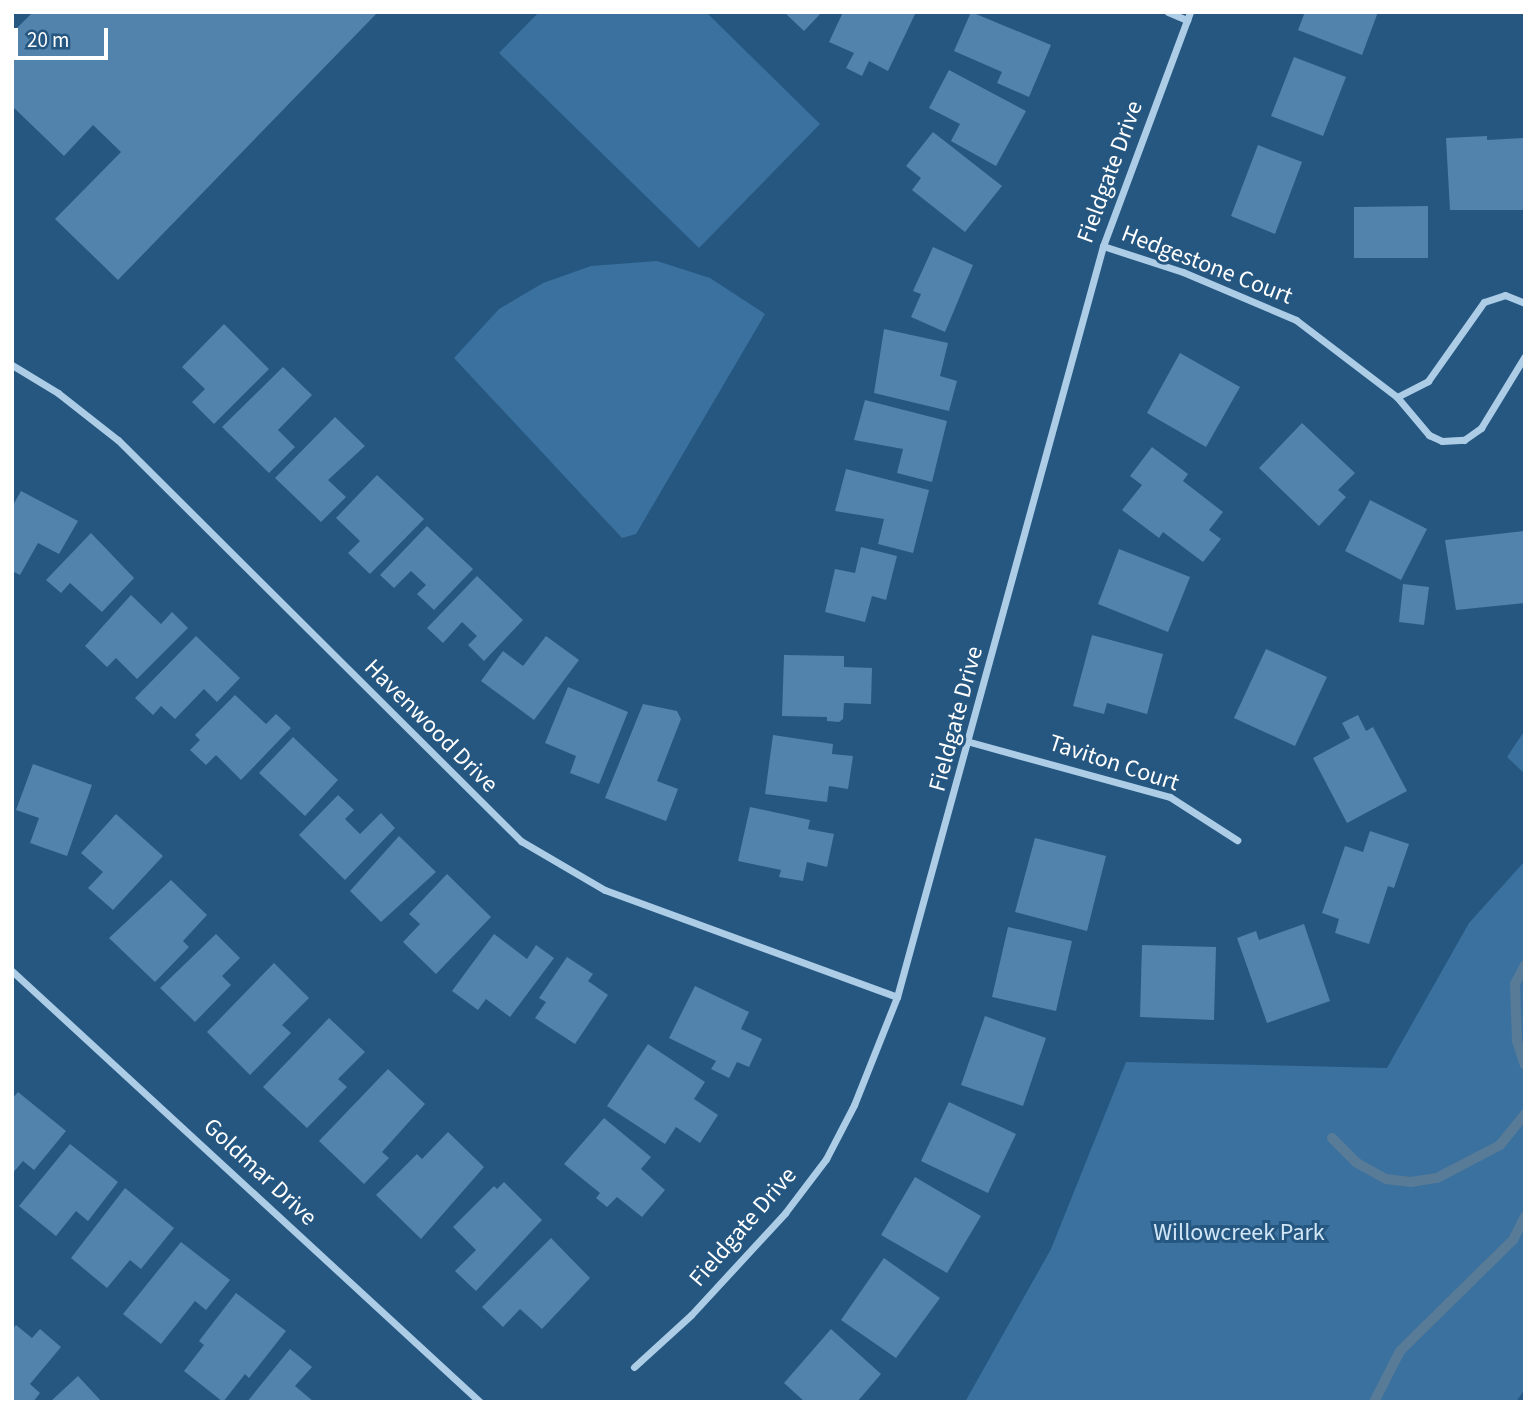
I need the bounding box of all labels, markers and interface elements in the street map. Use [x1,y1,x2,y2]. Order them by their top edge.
scale bar [18,14,112,58]
text: 20 m [27,25,69,55]
street label: Fieldgate Drive [1071,97,1149,247]
street label: Hedgestone Court [1117,219,1297,311]
street label: Fieldgate Drive [923,643,989,795]
street label: Havenwood Drive [358,653,504,799]
street label: Taviton Court [1045,728,1183,798]
street label: Goldmar Drive [197,1112,323,1232]
street label: Fieldgate Drive [683,1161,803,1293]
park label: Willowcreek Park [1153,1219,1325,1247]

